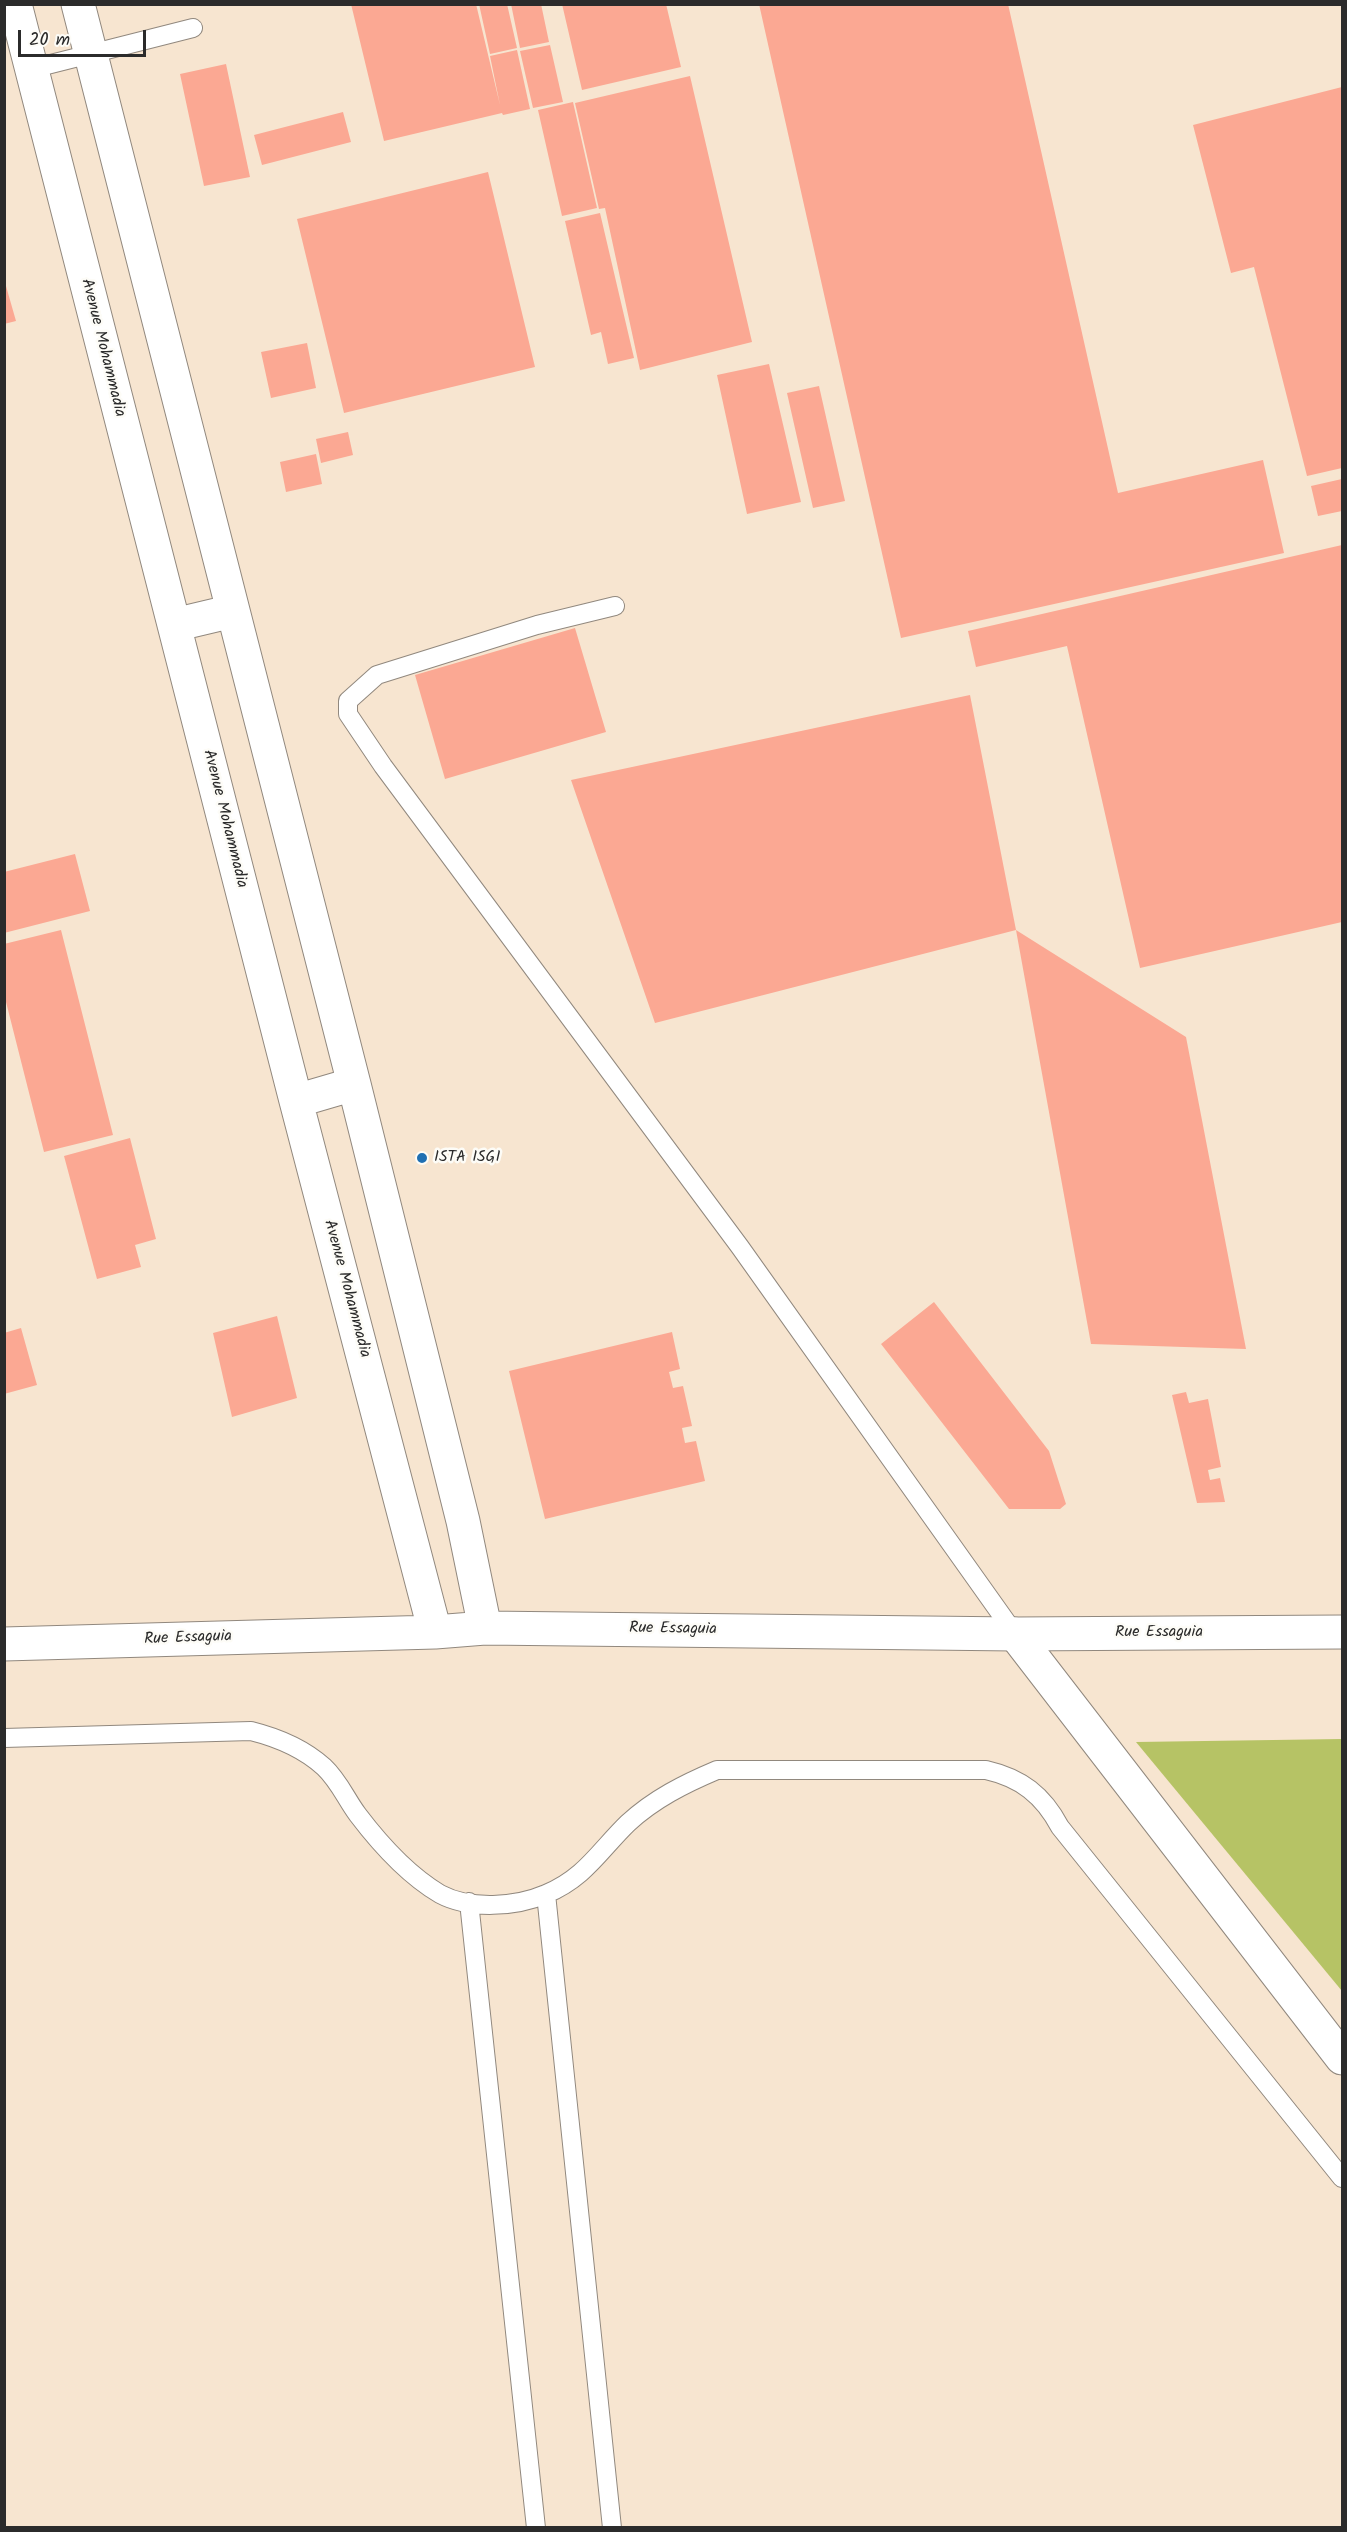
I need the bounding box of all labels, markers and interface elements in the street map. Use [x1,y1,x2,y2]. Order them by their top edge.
scale bar [21,18,148,56]
text: 20 m [29,26,70,55]
street label: Avenue Mohammadia [76,277,128,419]
street label: Avenue Mohammadia [198,748,250,890]
place label: ISTA ISGI [434,1148,500,1168]
marker: ISTA ISGI [415,1151,429,1165]
street label: Avenue Mohammadia [318,1218,374,1360]
street label: Rue Essaguia [629,1620,717,1640]
street label: Rue Essaguia [1115,1623,1203,1643]
street label: Rue Essaguia [144,1628,232,1650]

